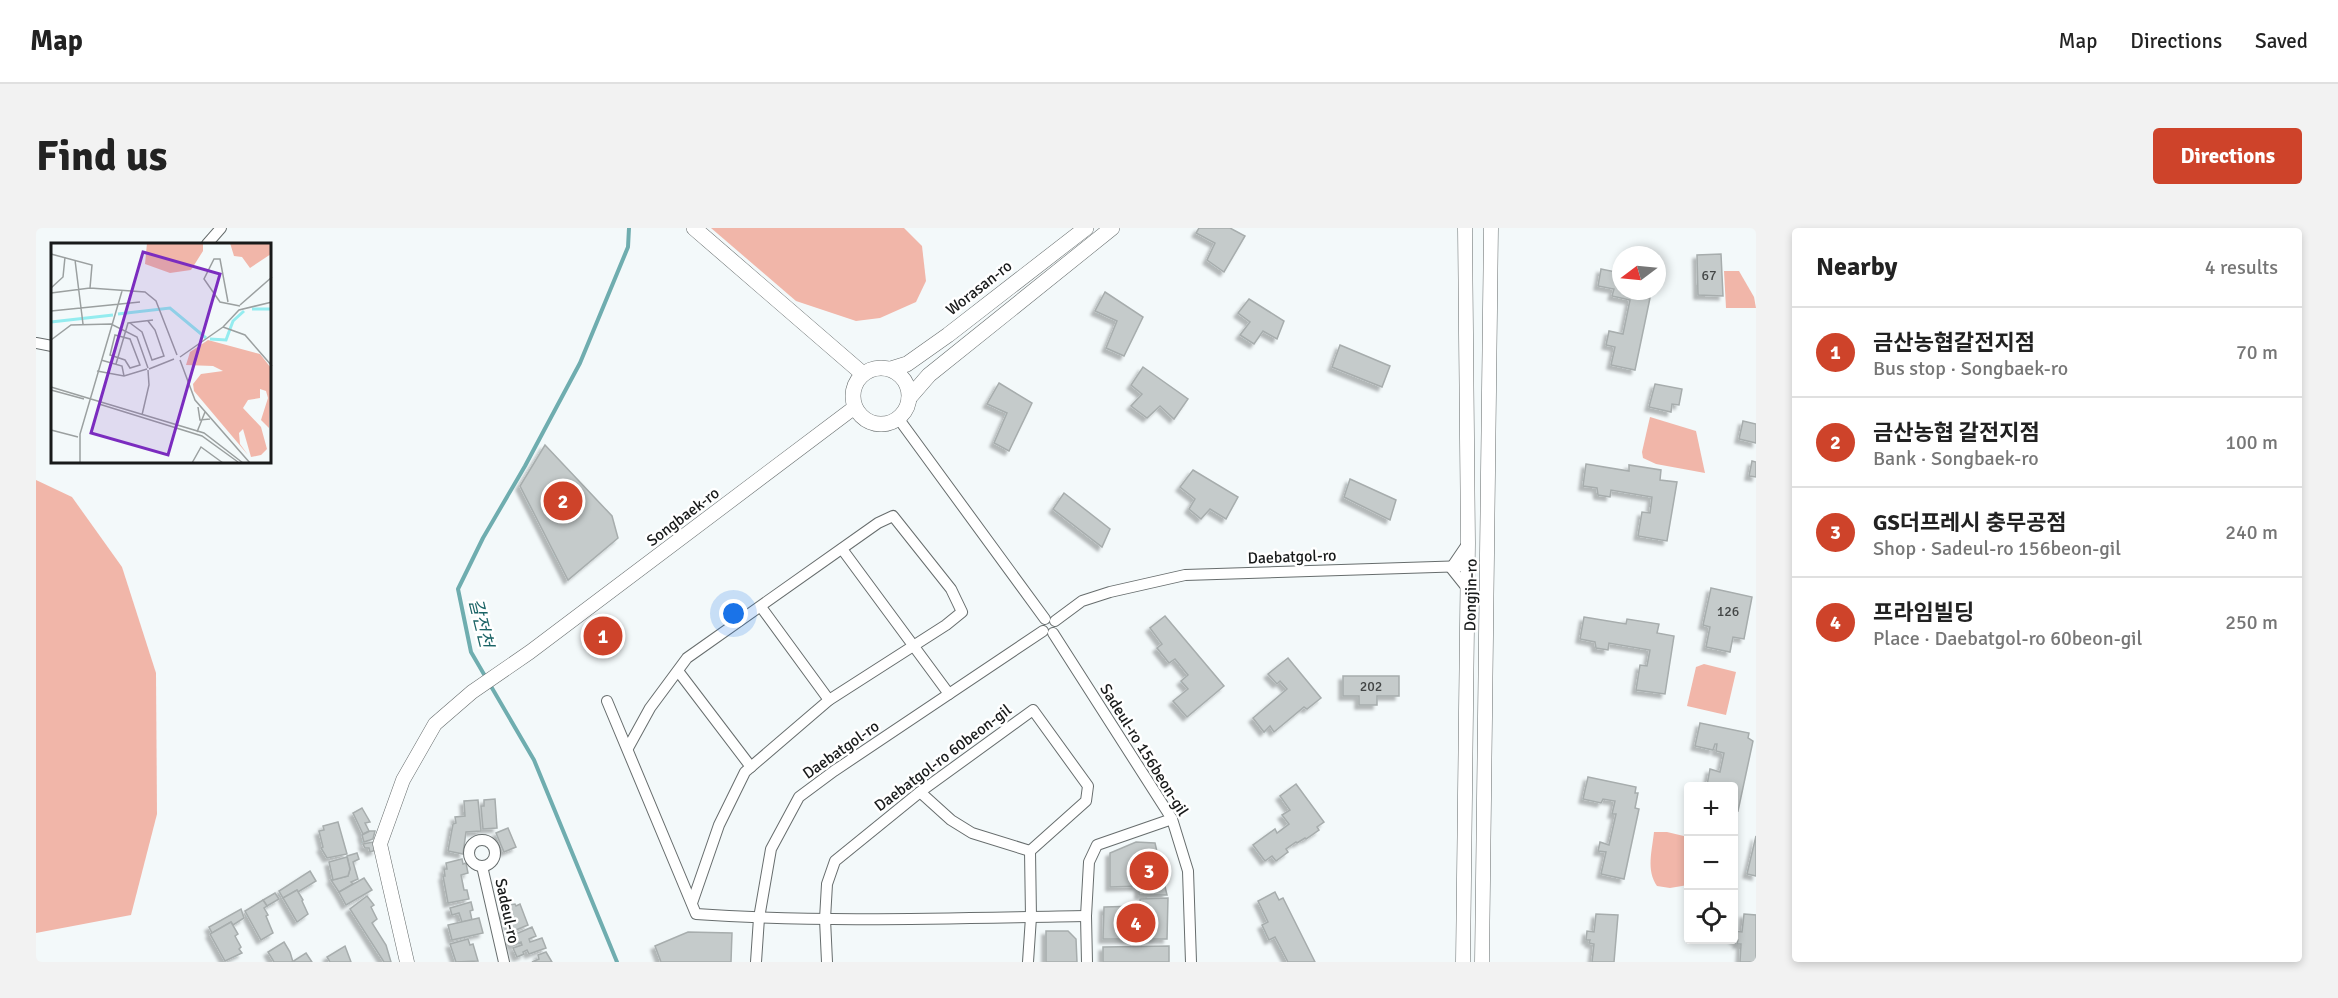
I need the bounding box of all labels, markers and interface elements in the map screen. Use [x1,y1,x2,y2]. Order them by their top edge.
text: Map [30,24,83,58]
text: Map [2059,28,2097,54]
text: Directions [2130,28,2222,54]
text: Saved [2255,28,2308,54]
button: Directions [2153,128,2302,184]
text: Find us [36,131,167,182]
inset map [51,243,272,464]
north arrow [1612,246,1666,300]
text: Nearby [1816,251,1897,283]
text: 4 results [2205,255,2278,280]
street label: Worasan-ro [942,256,1016,320]
house number: 67 [1701,267,1717,284]
text: 금산농협갈전지점 [1873,329,2035,356]
text: 1 [1830,340,1841,365]
text: 70 m [2236,340,2278,365]
text: Bus stop · Songbaek-ro [1873,356,2068,381]
text: 금산농협 갈전지점 [1873,419,2040,446]
text: 2 [1830,430,1841,455]
text: 100 m [2225,430,2278,455]
text: Bank · Songbaek-ro [1873,446,2039,471]
pin: 2 [544,478,582,524]
street label: Songbaek-ro [643,483,723,551]
text: GS더프레시 충무공점 [1873,509,2066,536]
text: 3 [1830,520,1841,545]
text: 240 m [2225,520,2278,545]
text: Shop · Sadeul-ro 156beon-gil [1873,536,2121,561]
street label: Daebatgol-ro [1247,545,1337,569]
street label: Dongjin-ro [1460,558,1482,632]
water label: 갈전천 [464,596,498,652]
your location [719,599,748,628]
text: 프라임빌딩 [1873,599,1974,626]
house number: 126 [1717,603,1739,620]
text: 4 [1830,610,1841,635]
text: 250 m [2225,610,2278,635]
pin: 1 [584,614,622,658]
text: Place · Daebatgol-ro 60beon-gil [1873,626,2142,651]
house number: 202 [1360,678,1382,695]
street label: Sadeul-ro 156beon-gil [1095,680,1193,820]
street label: Daebatgol-ro 60beon-gil [871,700,1016,816]
street label: Daebatgol-ro [799,716,883,784]
map controls [1684,782,1738,944]
button: + [1684,782,1738,836]
button: − [1684,836,1738,890]
pin: 3 [1130,848,1168,894]
street label: Sadeul-ro [490,877,524,945]
button: locate [1684,890,1738,944]
pin: 4 [1116,900,1156,946]

